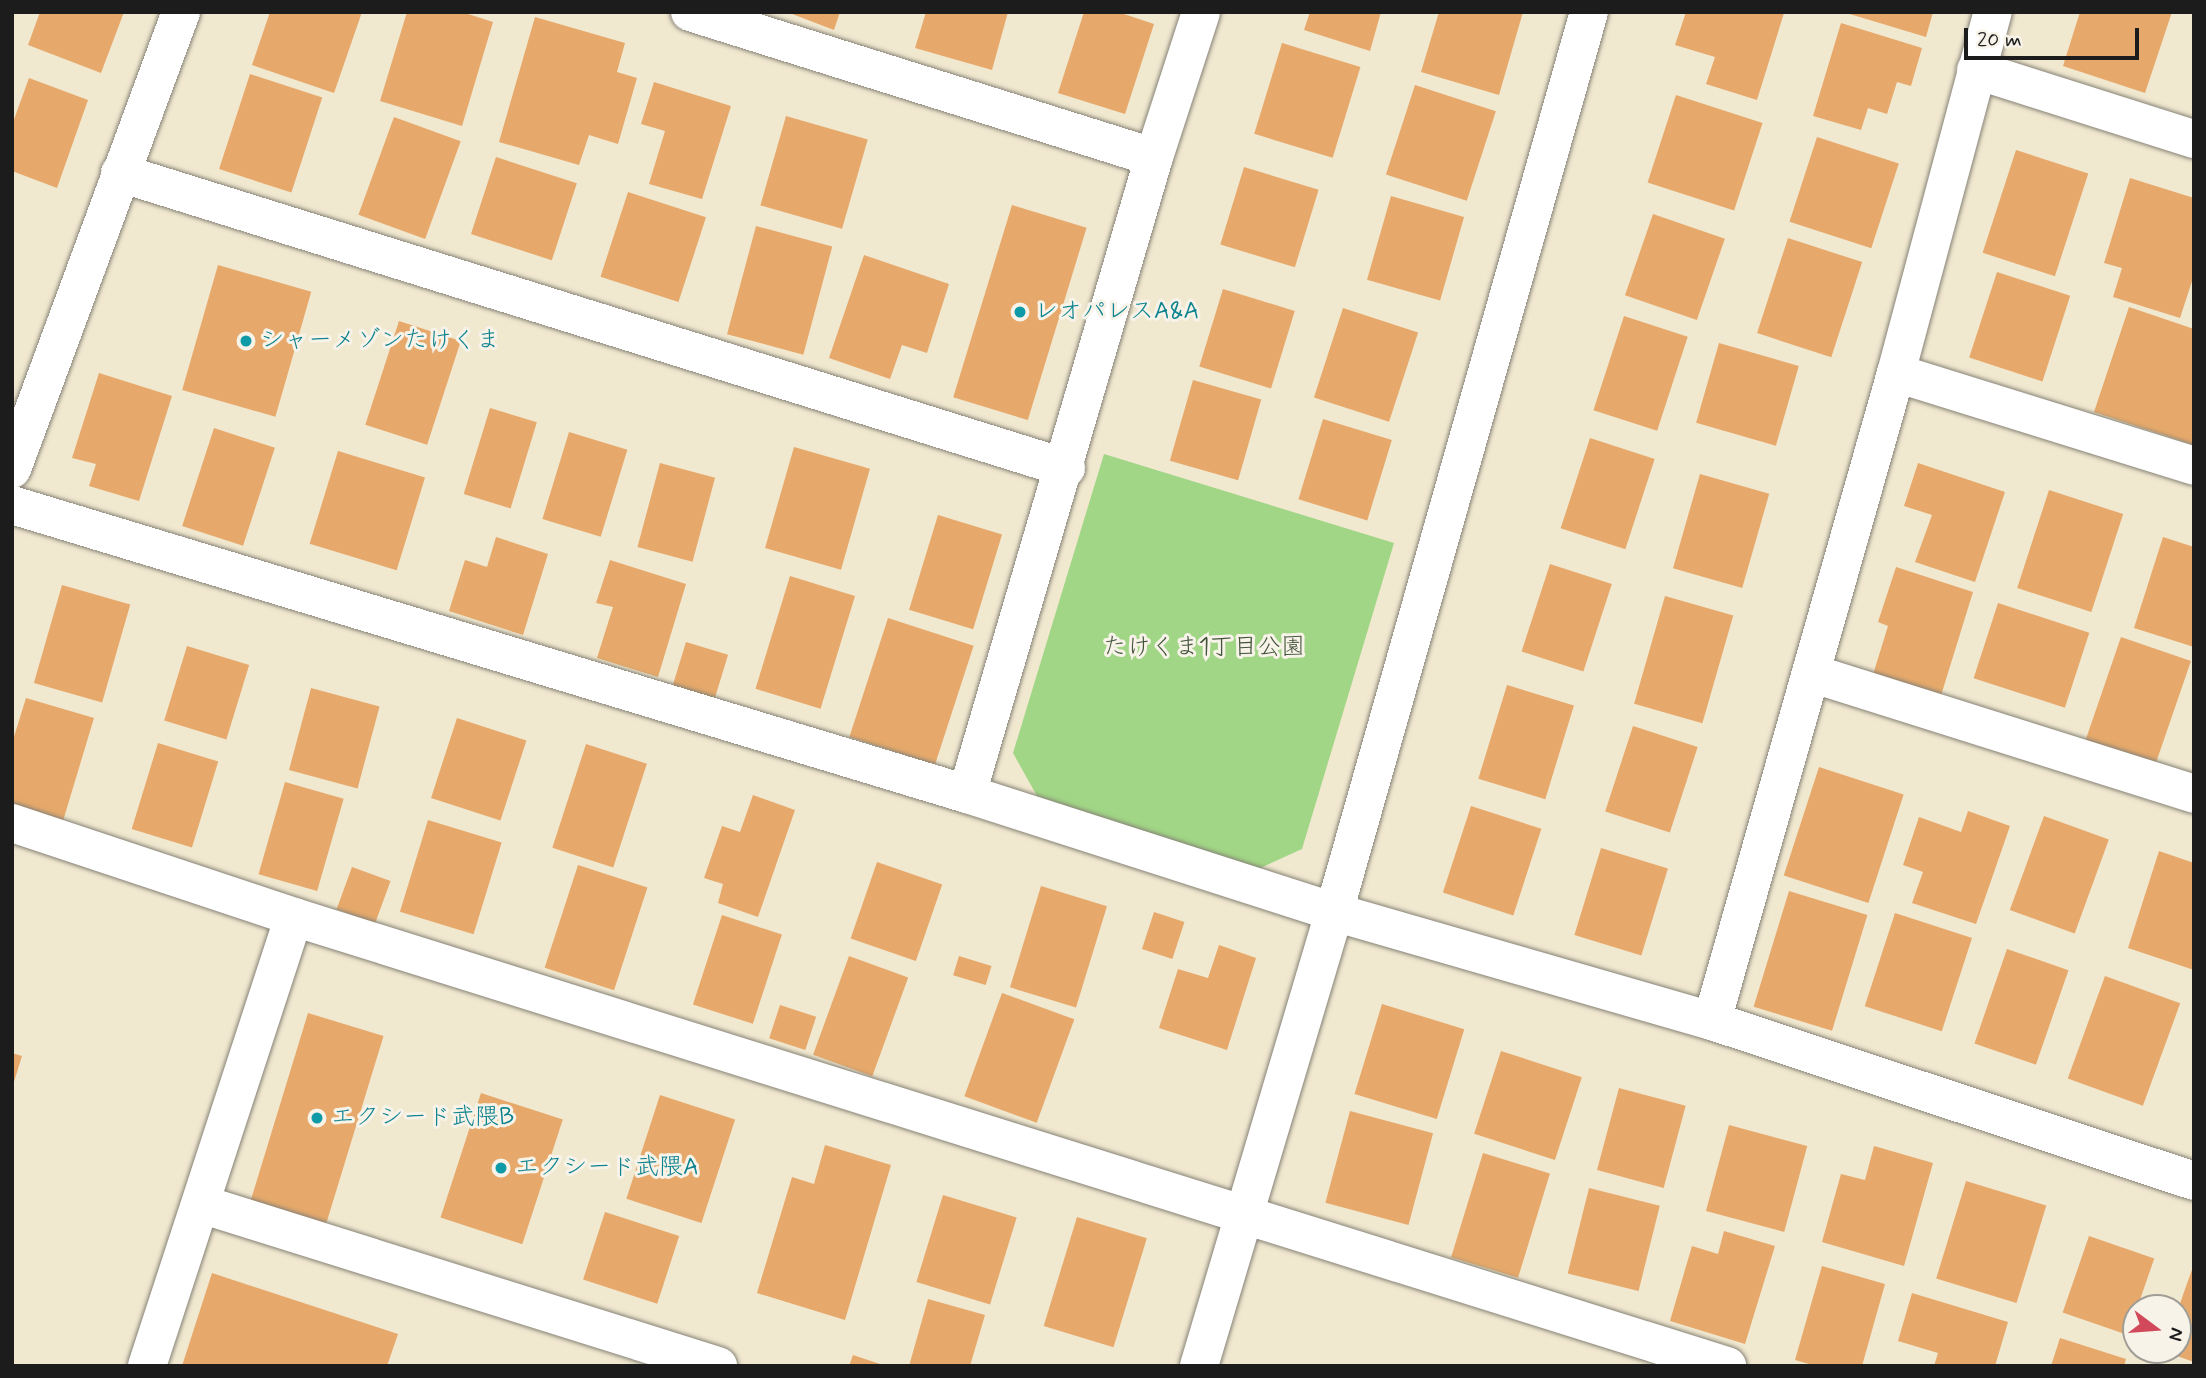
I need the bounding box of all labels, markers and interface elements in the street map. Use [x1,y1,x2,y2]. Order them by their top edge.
scale bar [1968,14,2143,58]
text: 20 m [1977,26,2022,54]
place label: レオパレスA&A [1034,298,1199,326]
marker: レオパレスA&A [1012,304,1028,320]
place label: シャーメゾンたけくま [260,327,500,355]
marker: シャーメゾンたけくま [238,333,254,349]
park label: たけくま1丁目公園 [1103,634,1305,662]
place label: エクシード武隈B [331,1104,514,1132]
marker: エクシード武隈B [309,1110,325,1126]
place label: エクシード武隈A [515,1154,699,1182]
marker: エクシード武隈A [493,1160,509,1176]
north arrow [2122,1294,2192,1364]
text: N [2162,1325,2190,1344]

